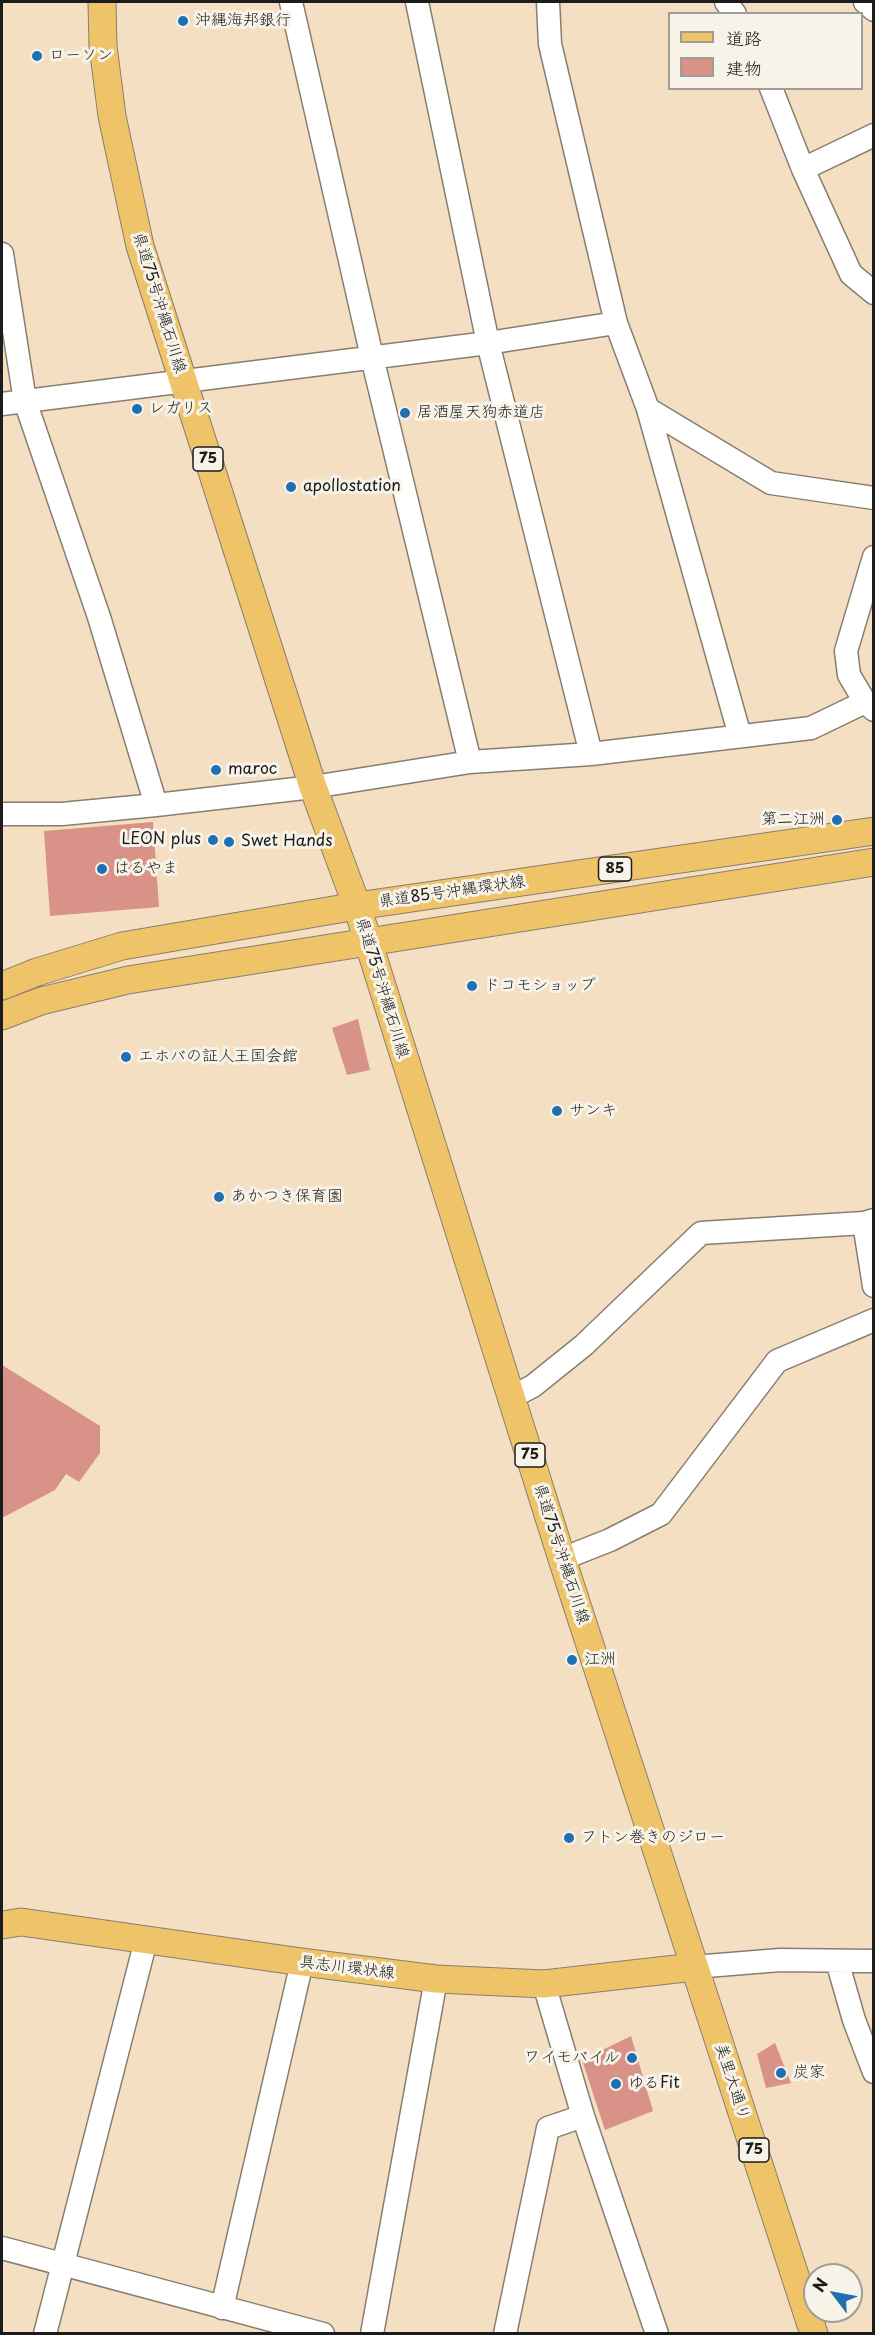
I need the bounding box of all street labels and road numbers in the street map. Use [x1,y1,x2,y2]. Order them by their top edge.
street label: 県道75号沖縄石川線 [128,230,190,376]
road number: 75 [193,447,223,471]
road number: 85 [598,857,632,881]
street label: 県道85号沖縄環状線 [378,872,526,912]
street label: 県道75号沖縄石川線 [351,915,413,1061]
road number: 75 [515,1443,545,1467]
street label: 県道75号沖縄石川線 [529,1481,593,1627]
street label: 具志川環状線 [298,1953,396,1983]
street label: 美里大通り [711,2041,753,2123]
road number: 75 [739,2138,769,2162]

